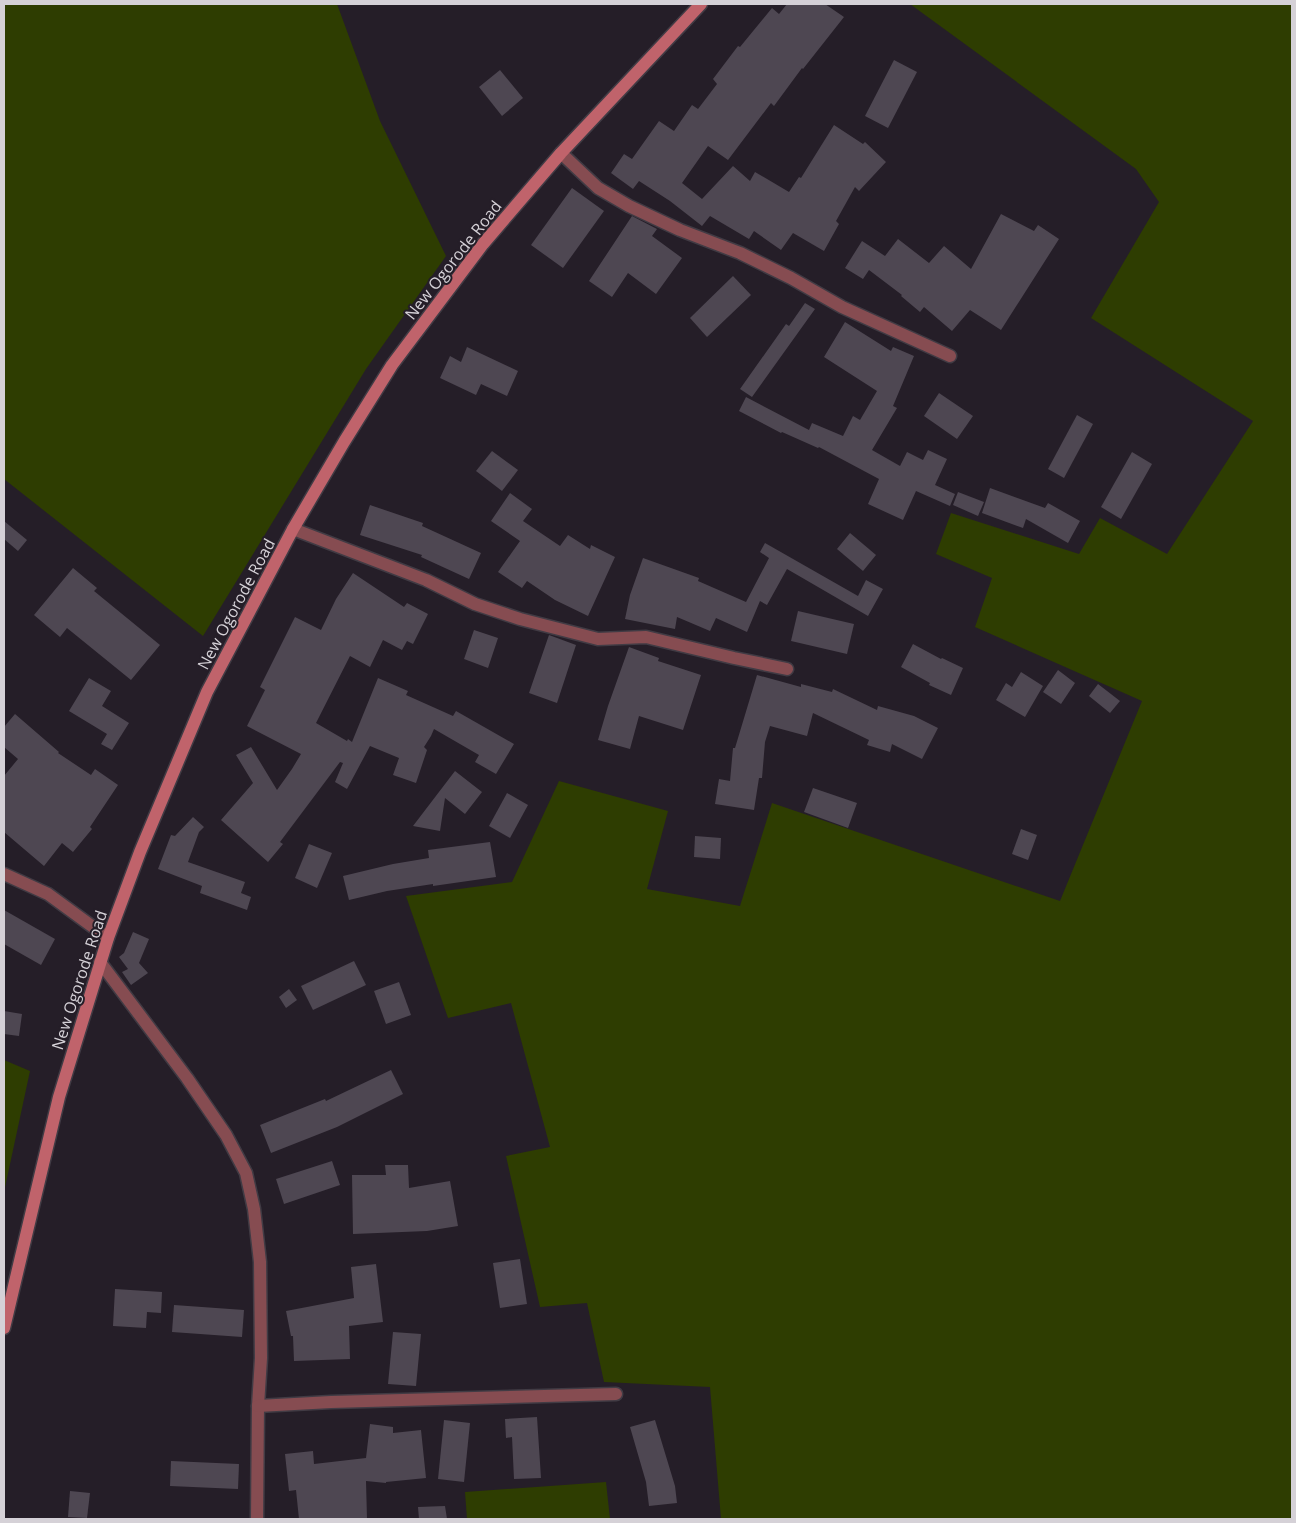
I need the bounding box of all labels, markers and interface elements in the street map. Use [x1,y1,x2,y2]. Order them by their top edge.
street label: New Ogorode Road [400,196,506,324]
street label: New Ogorode Road [192,535,280,673]
street label: New Ogorode Road [46,907,112,1053]

